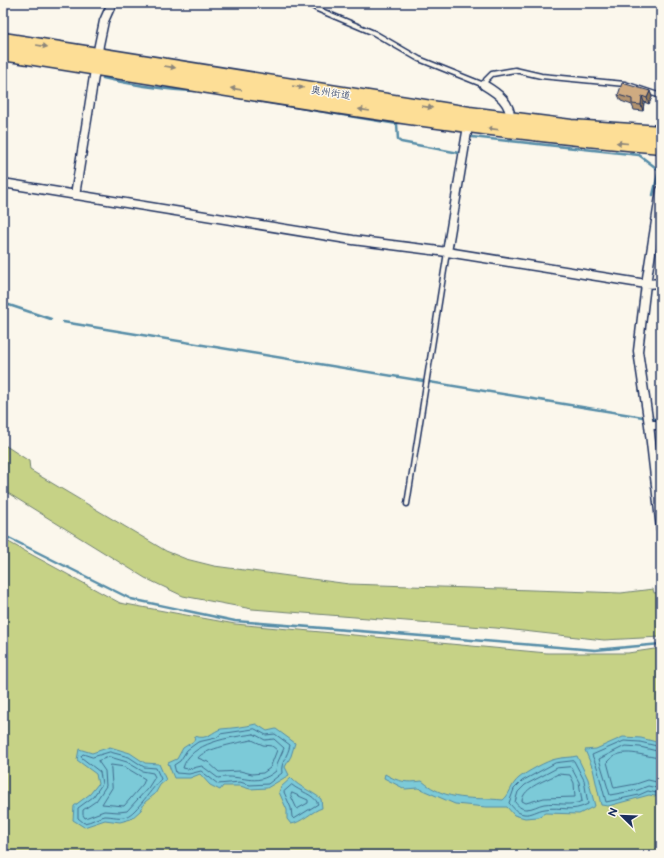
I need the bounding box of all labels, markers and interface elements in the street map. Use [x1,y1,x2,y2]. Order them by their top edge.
one-way arrow [35,43,48,49]
one-way arrow [164,64,176,70]
one-way arrow [292,84,304,90]
street label: 奥州街道 [310,84,352,102]
one-way arrow [230,86,242,92]
one-way arrow [421,105,433,111]
one-way arrow [358,107,370,113]
one-way arrow [487,126,499,132]
one-way arrow [616,140,628,146]
north arrow [602,796,642,836]
text: N [606,806,621,819]

